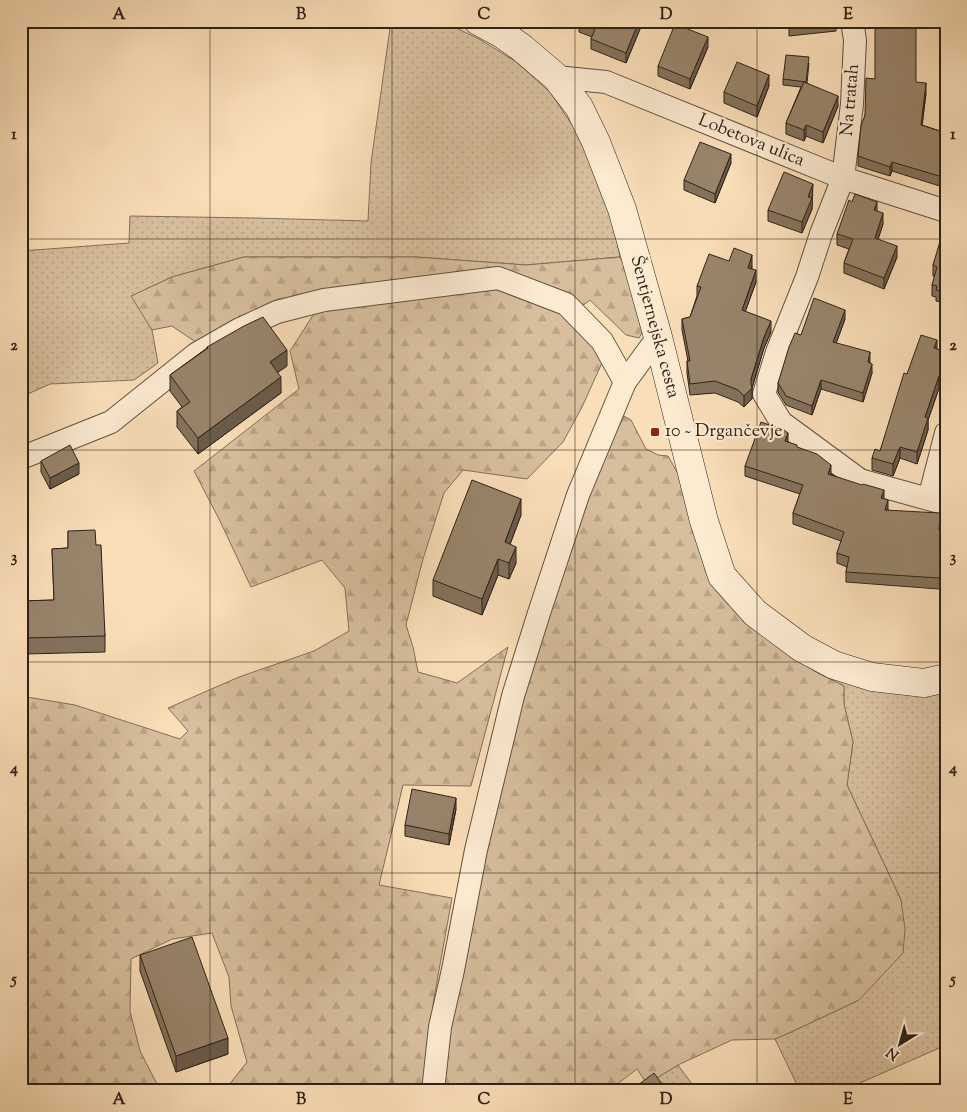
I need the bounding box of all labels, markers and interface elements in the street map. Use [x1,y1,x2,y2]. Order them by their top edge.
text: A [113,4,126,27]
text: B [296,4,306,27]
text: C [478,4,491,27]
text: D [660,4,673,27]
text: E [843,4,853,27]
street label: Na tratah [835,62,867,137]
street label: Lobetova ulica [694,108,808,174]
text: 1 [11,124,17,147]
text: 1 [950,124,956,147]
street label: Šentjernejska cesta [622,253,686,401]
text: 2 [10,335,18,358]
text: 2 [949,335,957,358]
place label: 10 ~ Drgančevje [665,419,783,445]
marker: 10 ~ Drgančevje [649,426,661,438]
text: 3 [11,547,18,570]
text: 3 [950,547,957,570]
text: 4 [9,758,18,781]
text: 4 [948,758,957,781]
text: 5 [9,969,17,992]
text: 5 [948,969,956,992]
north arrow [874,1020,924,1070]
text: N [883,1041,904,1064]
text: A [113,1089,126,1112]
text: B [296,1089,306,1112]
text: C [478,1089,491,1112]
text: D [660,1089,673,1112]
text: E [843,1089,853,1112]

